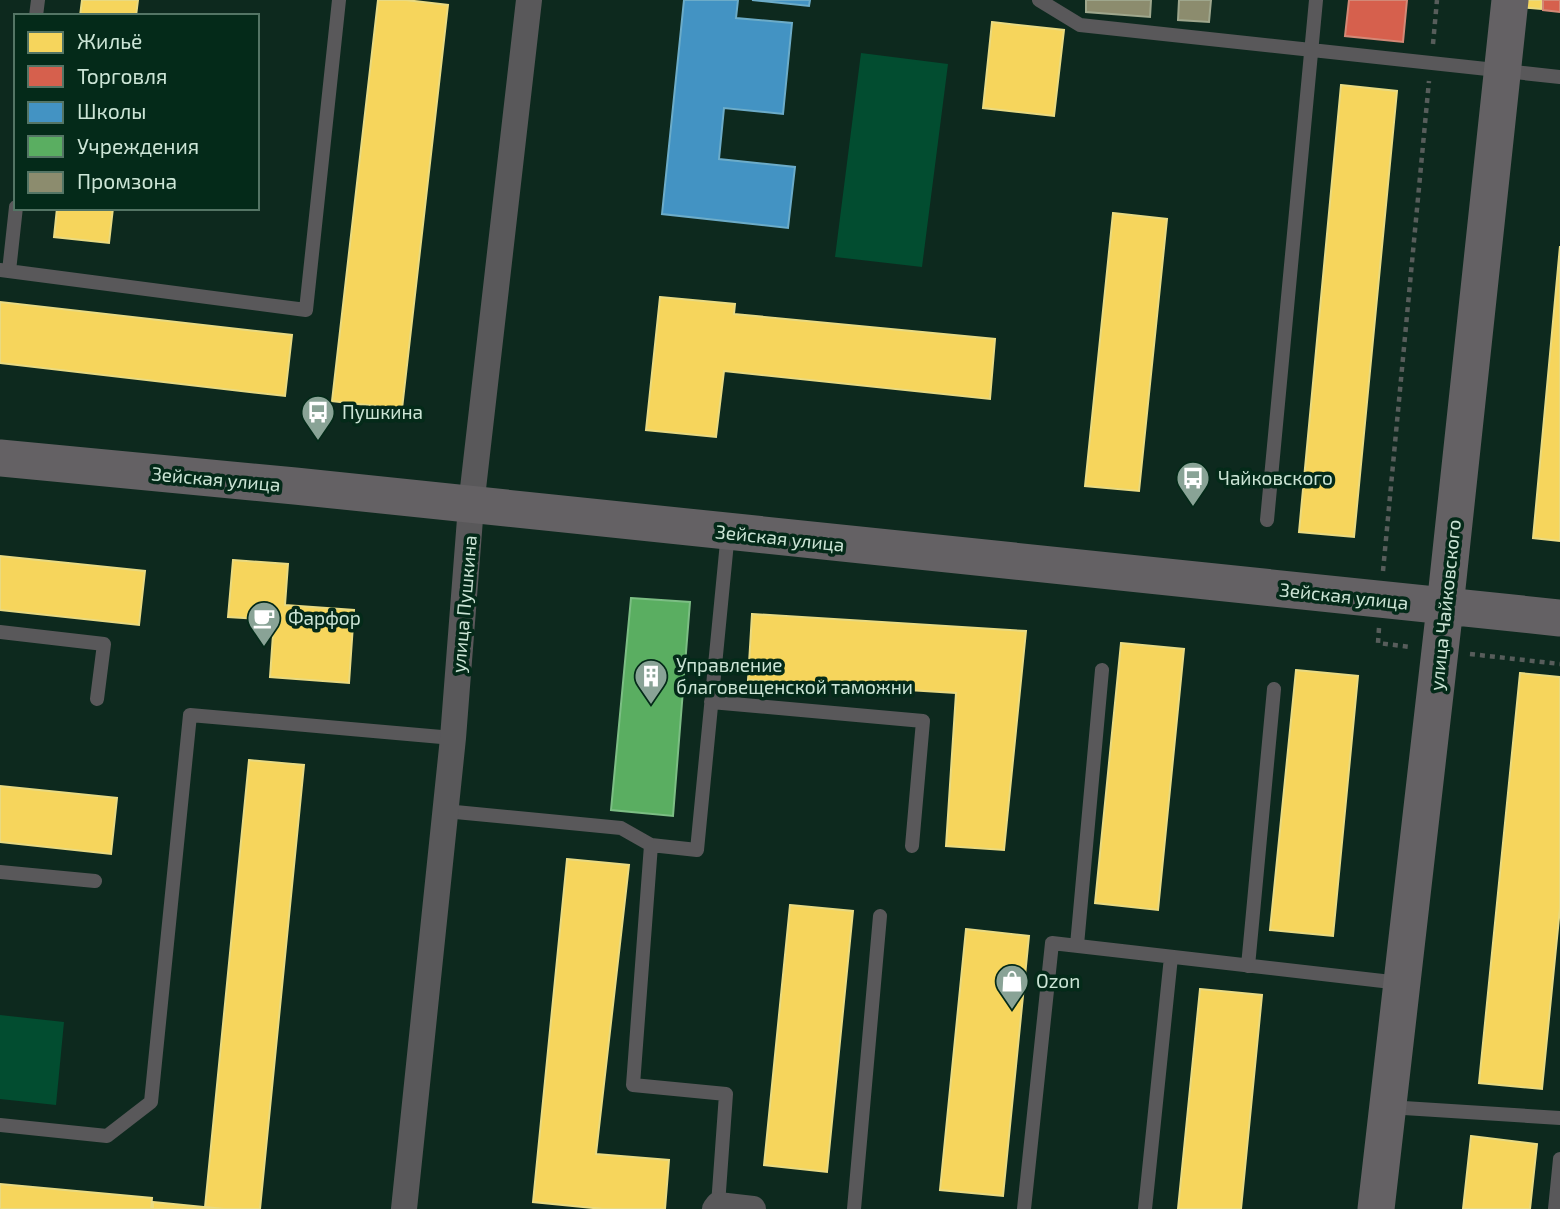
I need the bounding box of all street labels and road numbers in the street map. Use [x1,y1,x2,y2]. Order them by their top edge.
street label: Зейская улица [150,461,282,497]
street label: улица Чайковского [1424,518,1466,692]
street label: Зейская улица [714,519,846,557]
street label: улица Пушкина [446,534,482,674]
street label: Зейская улица [1278,577,1410,615]

